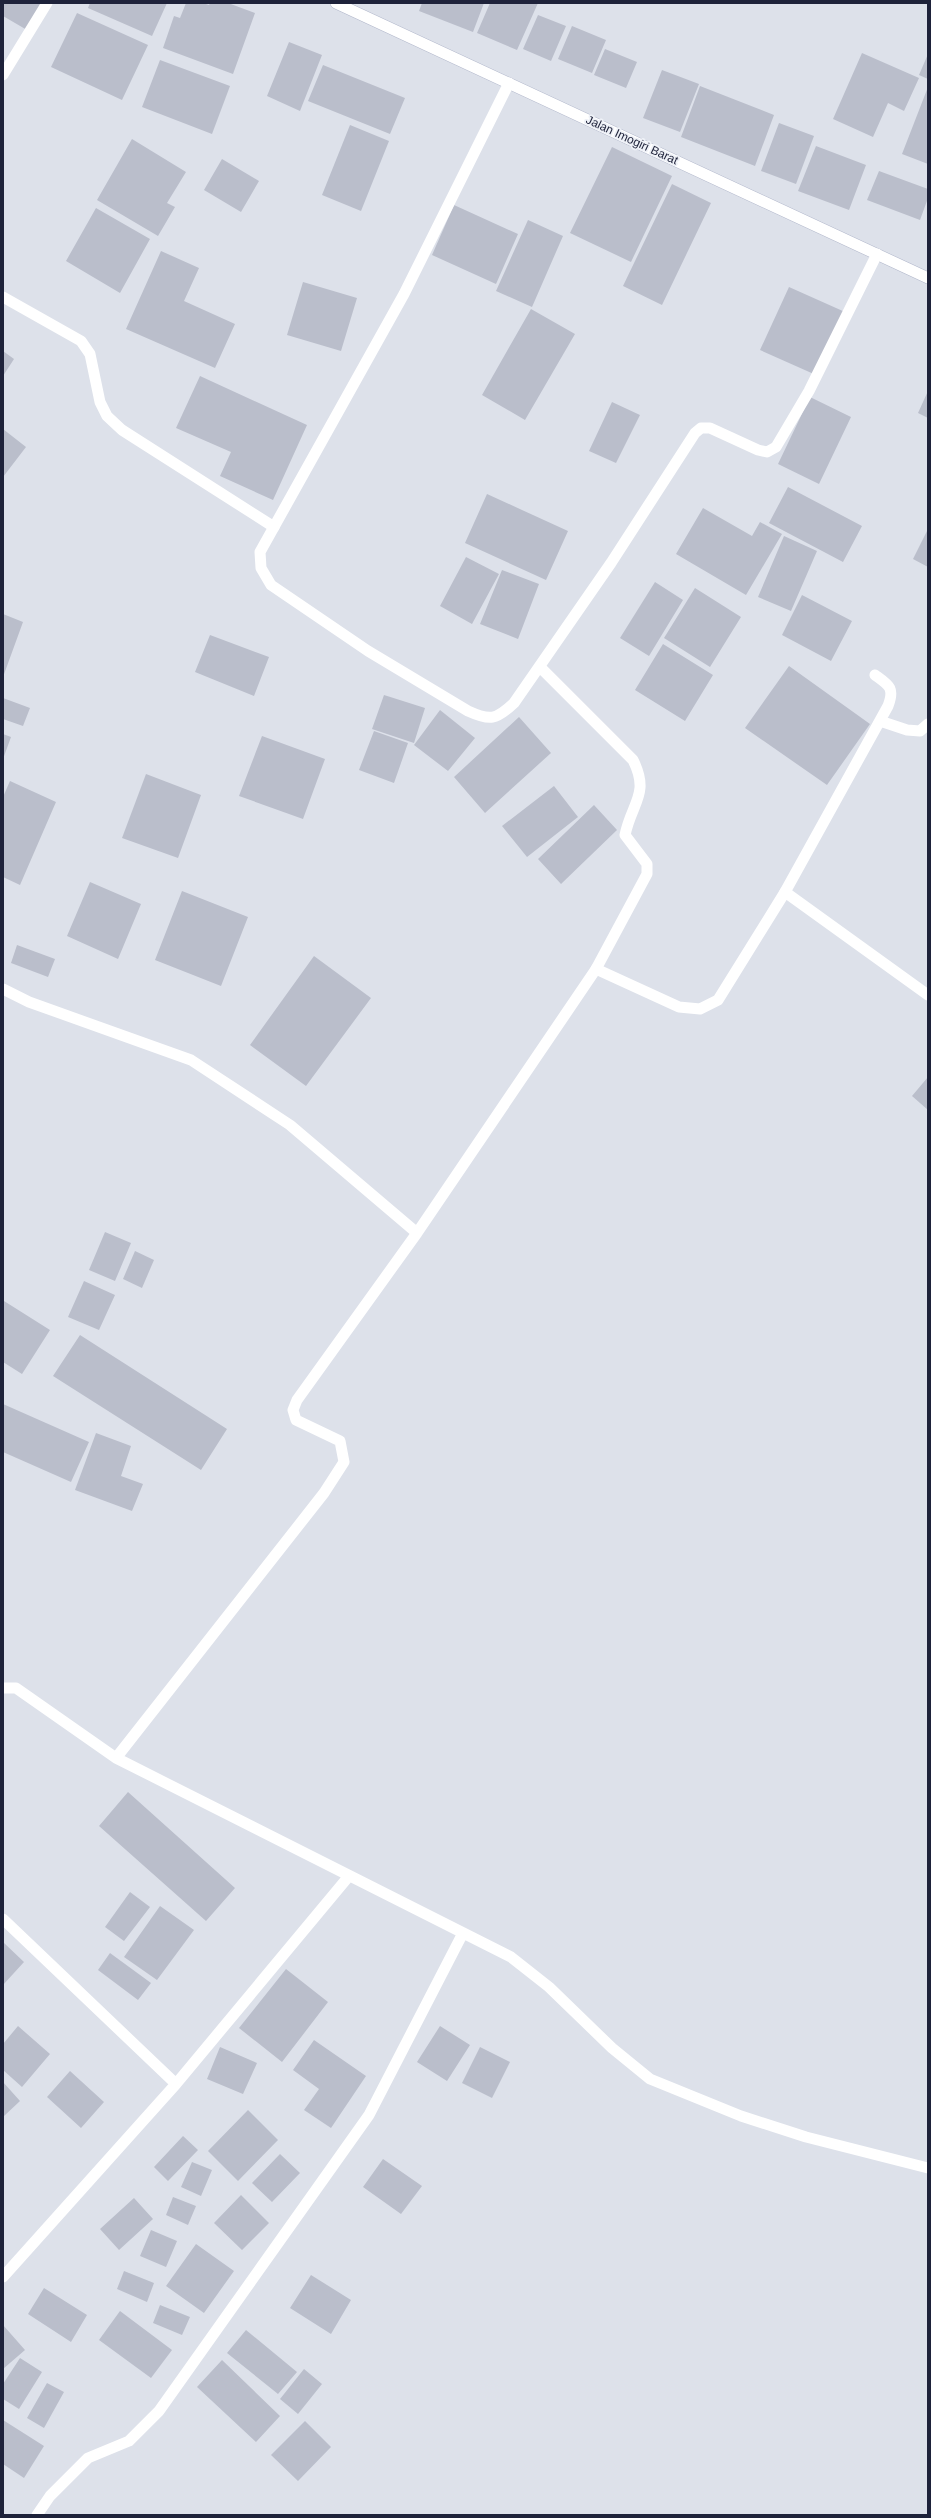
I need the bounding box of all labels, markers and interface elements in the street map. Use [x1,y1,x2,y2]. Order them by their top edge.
street label: Jalan Imogiri Barat [584,113,681,168]

